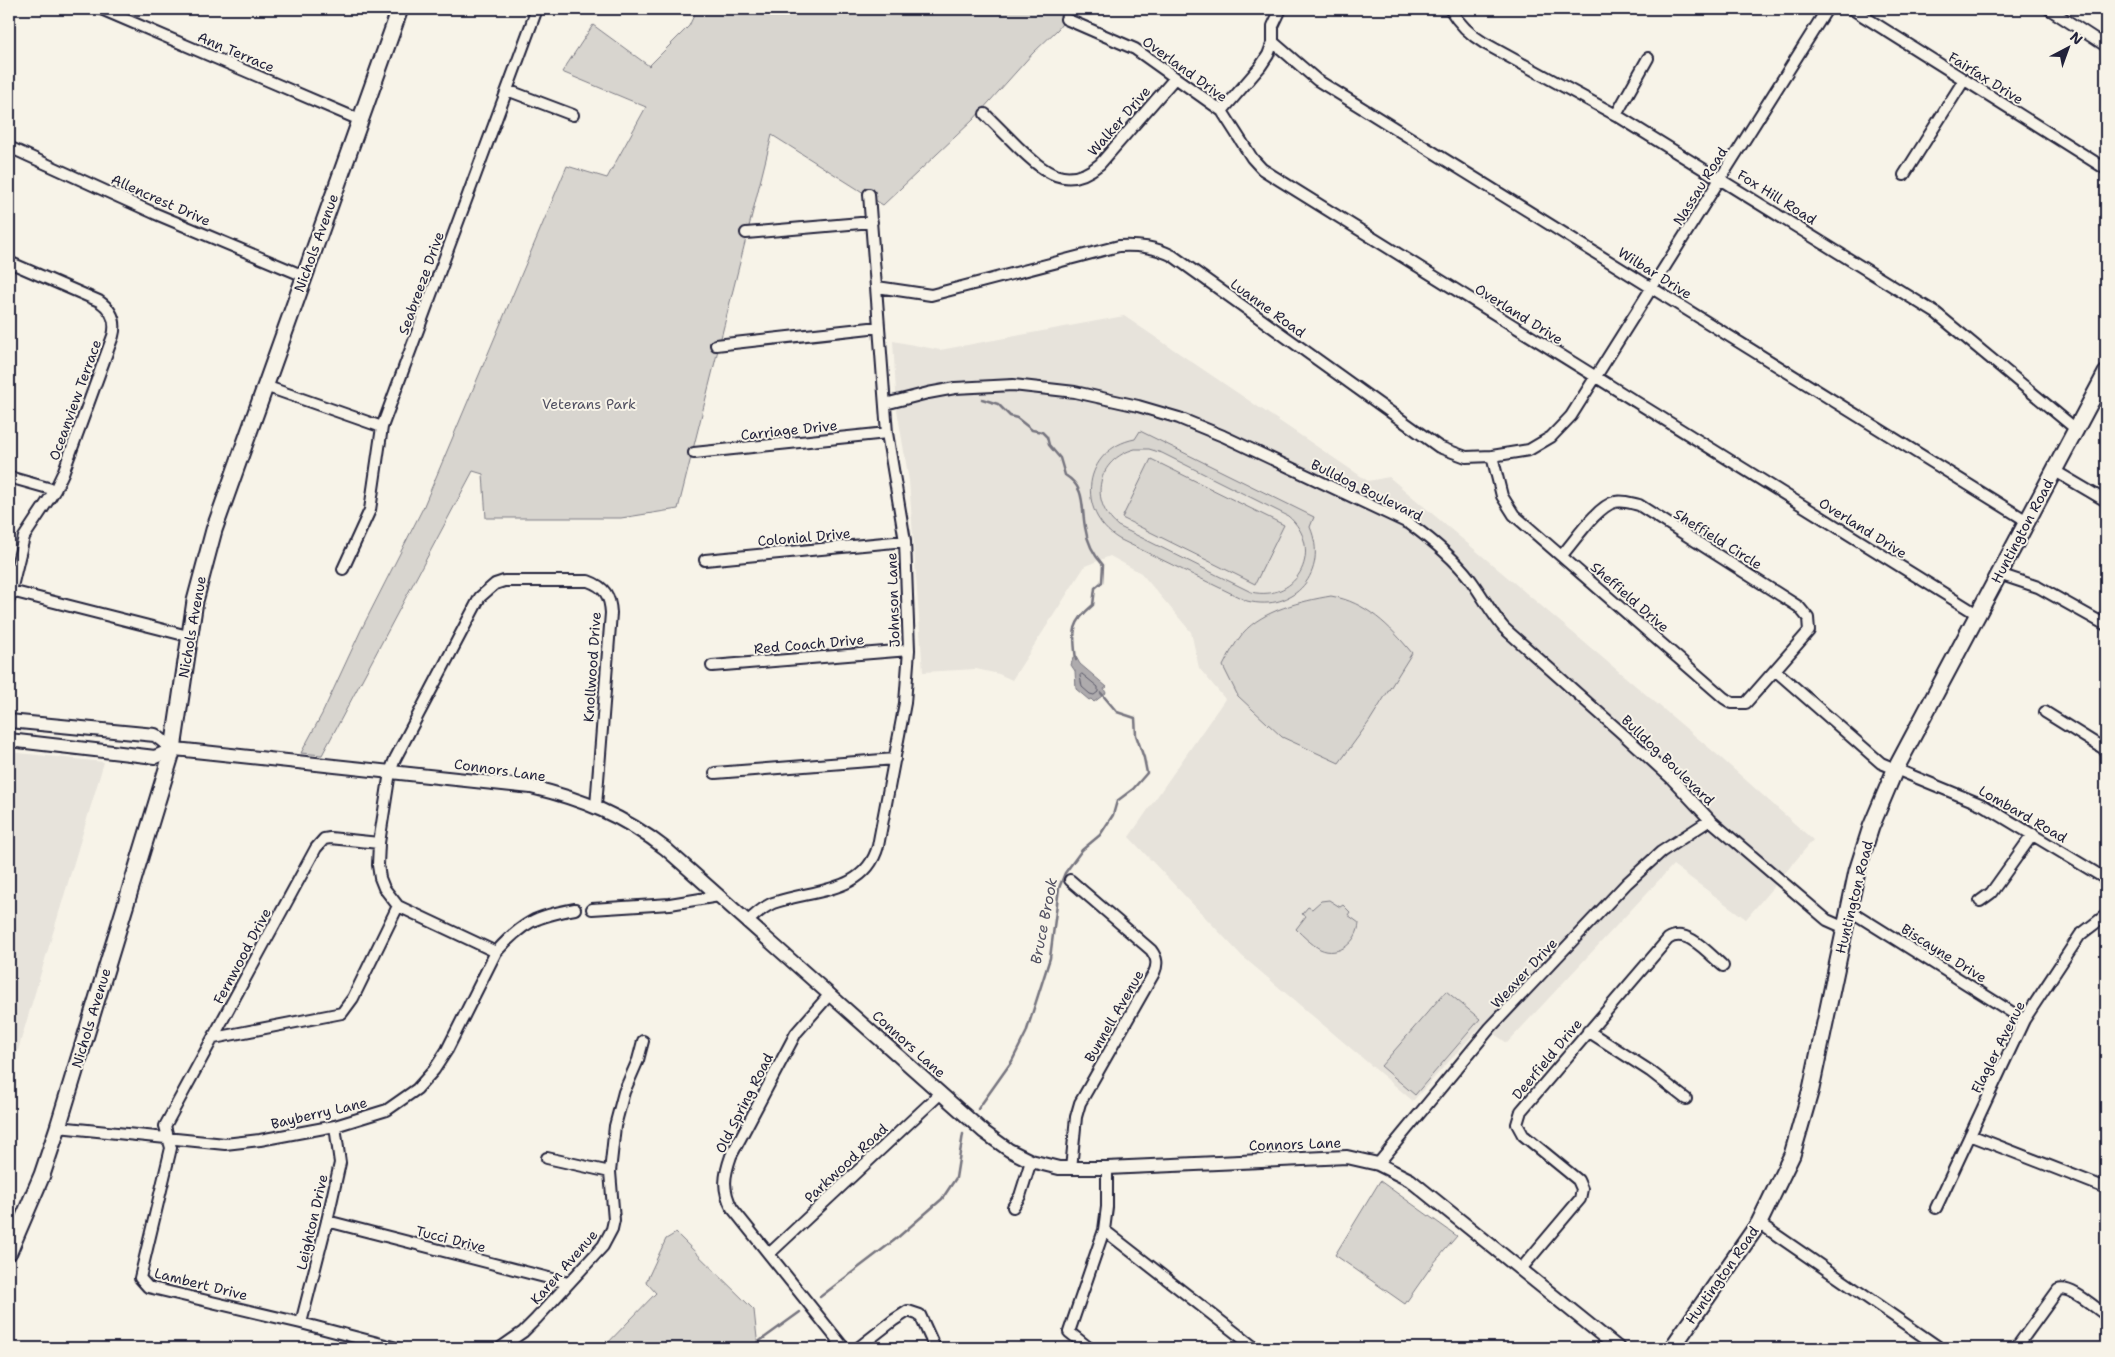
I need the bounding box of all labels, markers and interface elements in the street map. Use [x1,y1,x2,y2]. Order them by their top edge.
north arrow [2042,22,2092,72]
street label: Ann Terrace [195,28,277,76]
text: N [2066,28,2087,49]
street label: Overland Drive [1139,32,1231,106]
street label: Fairfax Drive [1945,48,2027,108]
street label: Walker Drive [1084,82,1154,160]
street label: Nassau Road [1669,143,1731,229]
street label: Fox Hill Road [1734,166,1820,229]
street label: Allencrest Drive [108,170,214,230]
street label: Nichols Avenue [290,191,342,295]
street label: Seabreeze Drive [394,229,448,337]
street label: Wilbar Drive [1615,243,1695,303]
street label: Luanne Road [1227,275,1309,341]
street label: Overland Drive [1472,280,1567,348]
street label: Oceanview Terrace [45,337,105,463]
park label: Veterans Park [542,395,636,413]
street label: Carriage Drive [740,416,838,444]
street label: Bulldog Boulevard [1308,455,1426,525]
street label: Huntington Road [1987,476,2057,586]
street label: Overland Drive [1816,494,1911,562]
street label: Sheffield Circle [1670,505,1766,573]
street label: Colonial Drive [757,524,851,550]
street label: Johnson Lane [882,552,904,648]
street label: Sheffield Drive [1587,558,1673,636]
street label: Nichols Avenue [174,574,210,680]
street label: Knollwood Drive [579,611,605,723]
street label: Red Coach Drive [753,630,865,658]
street label: Bulldog Boulevard [1618,711,1718,809]
street label: Connors Lane [453,755,547,785]
street label: Lombard Road [1975,781,2071,847]
street label: Huntington Road [1831,839,1877,955]
water label: Bruce Brook [1026,876,1062,966]
street label: Fernwood Drive [209,905,275,1007]
street label: Biscayne Drive [1898,920,1990,987]
street label: Weaver Drive [1487,934,1561,1012]
street label: Nichols Avenue [67,966,115,1070]
street label: Bunnell Avenue [1080,967,1148,1065]
street label: Flagler Avenue [1967,998,2029,1096]
street label: Connors Lane [869,1006,949,1082]
street label: Deerfield Drive [1508,1015,1586,1103]
street label: Old Spring Road [711,1050,777,1156]
street label: Bayberry Lane [269,1093,369,1133]
street label: Parkwood Road [800,1120,892,1206]
street label: Connors Lane [1248,1133,1342,1155]
street label: Leighton Drive [292,1172,332,1272]
street label: Tucci Drive [414,1222,488,1256]
street label: Huntington Road [1681,1222,1763,1328]
street label: Karen Avenue [527,1226,602,1308]
street label: Lambert Drive [152,1264,250,1304]

